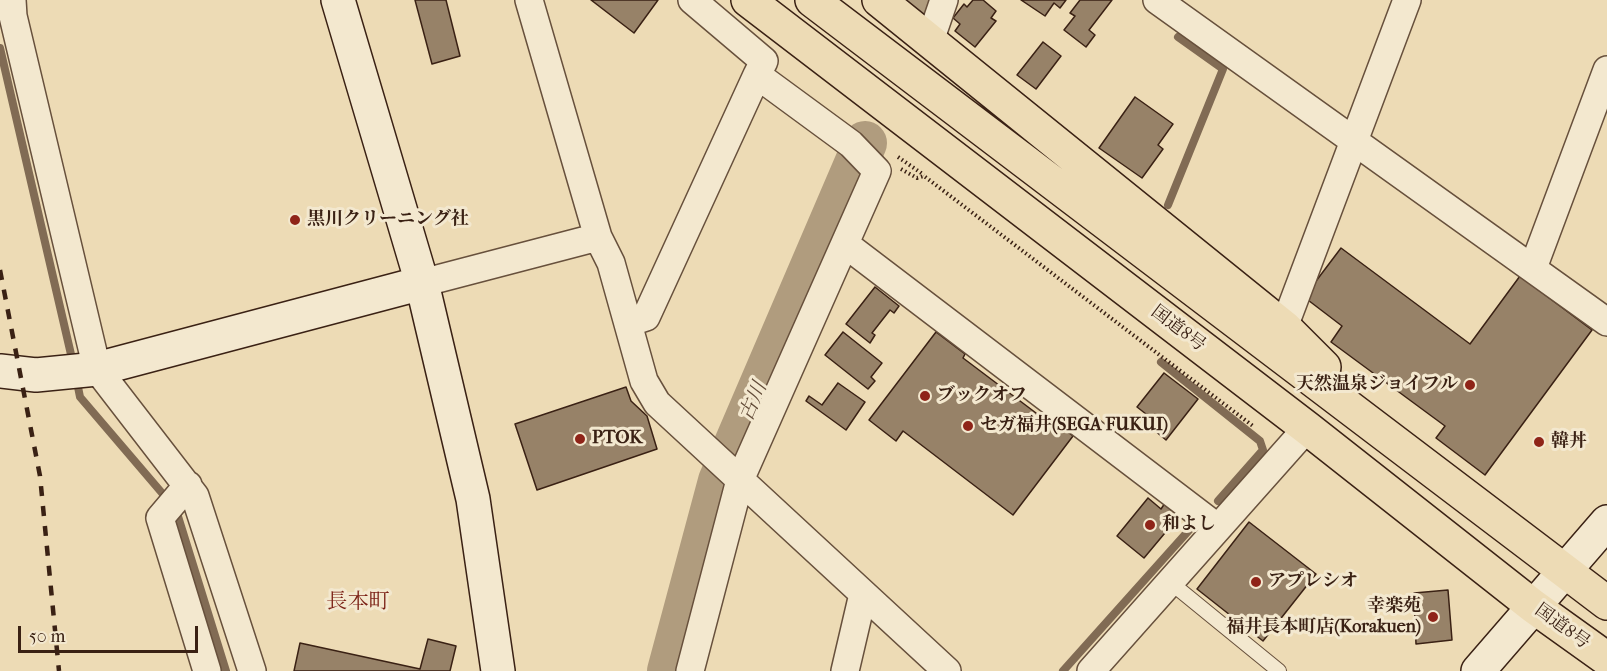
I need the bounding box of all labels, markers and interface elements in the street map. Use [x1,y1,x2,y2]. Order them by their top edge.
place label: 黒川クリーニング社 [307,209,469,231]
marker: 黒川クリーニング社 [288,213,302,227]
street label: 国道8号 [1146,301,1210,357]
place label: 天然温泉ジョイフル [1296,374,1458,396]
marker: 天然温泉ジョイフル [1463,378,1477,392]
water label: 古川 [735,379,773,425]
place label: ブックオフ [937,385,1027,407]
marker: ブックオフ [918,389,932,403]
place label: セガ福井(SEGA FUKUI) [980,415,1168,437]
marker: セガ福井(SEGA FUKUI) [961,419,975,433]
place label: PTOK [592,428,642,450]
place label: 韓丼 [1551,431,1587,453]
marker: PTOK [573,432,587,446]
marker: 韓丼 [1532,435,1546,449]
place label: 和よし [1162,514,1216,536]
marker: 和よし [1143,518,1157,532]
place label: アプレシオ [1268,571,1358,593]
marker: アプレシオ [1249,575,1263,589]
district label: 長本町 [327,590,389,616]
place label: 幸楽苑 福井長本町店(Korakuen) [1226,596,1421,638]
street label: 国道8号 [1530,600,1594,654]
marker: 幸楽苑 福井長本町店(Korakuen) [1426,610,1440,624]
scale bar [21,614,201,652]
text: 50 m [29,626,65,647]

